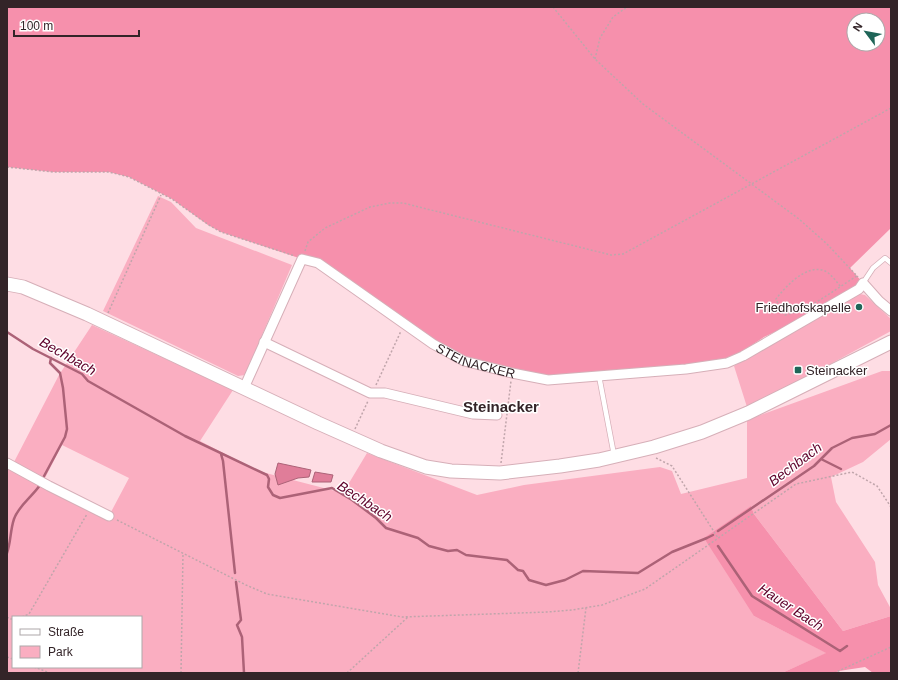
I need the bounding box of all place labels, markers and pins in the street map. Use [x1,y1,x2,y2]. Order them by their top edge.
place label: Friedhofskapelle [756,300,851,315]
marker: Friedhofskapelle [854,302,864,312]
place label: Steinacker [806,363,868,378]
marker: Steinacker [793,365,803,375]

